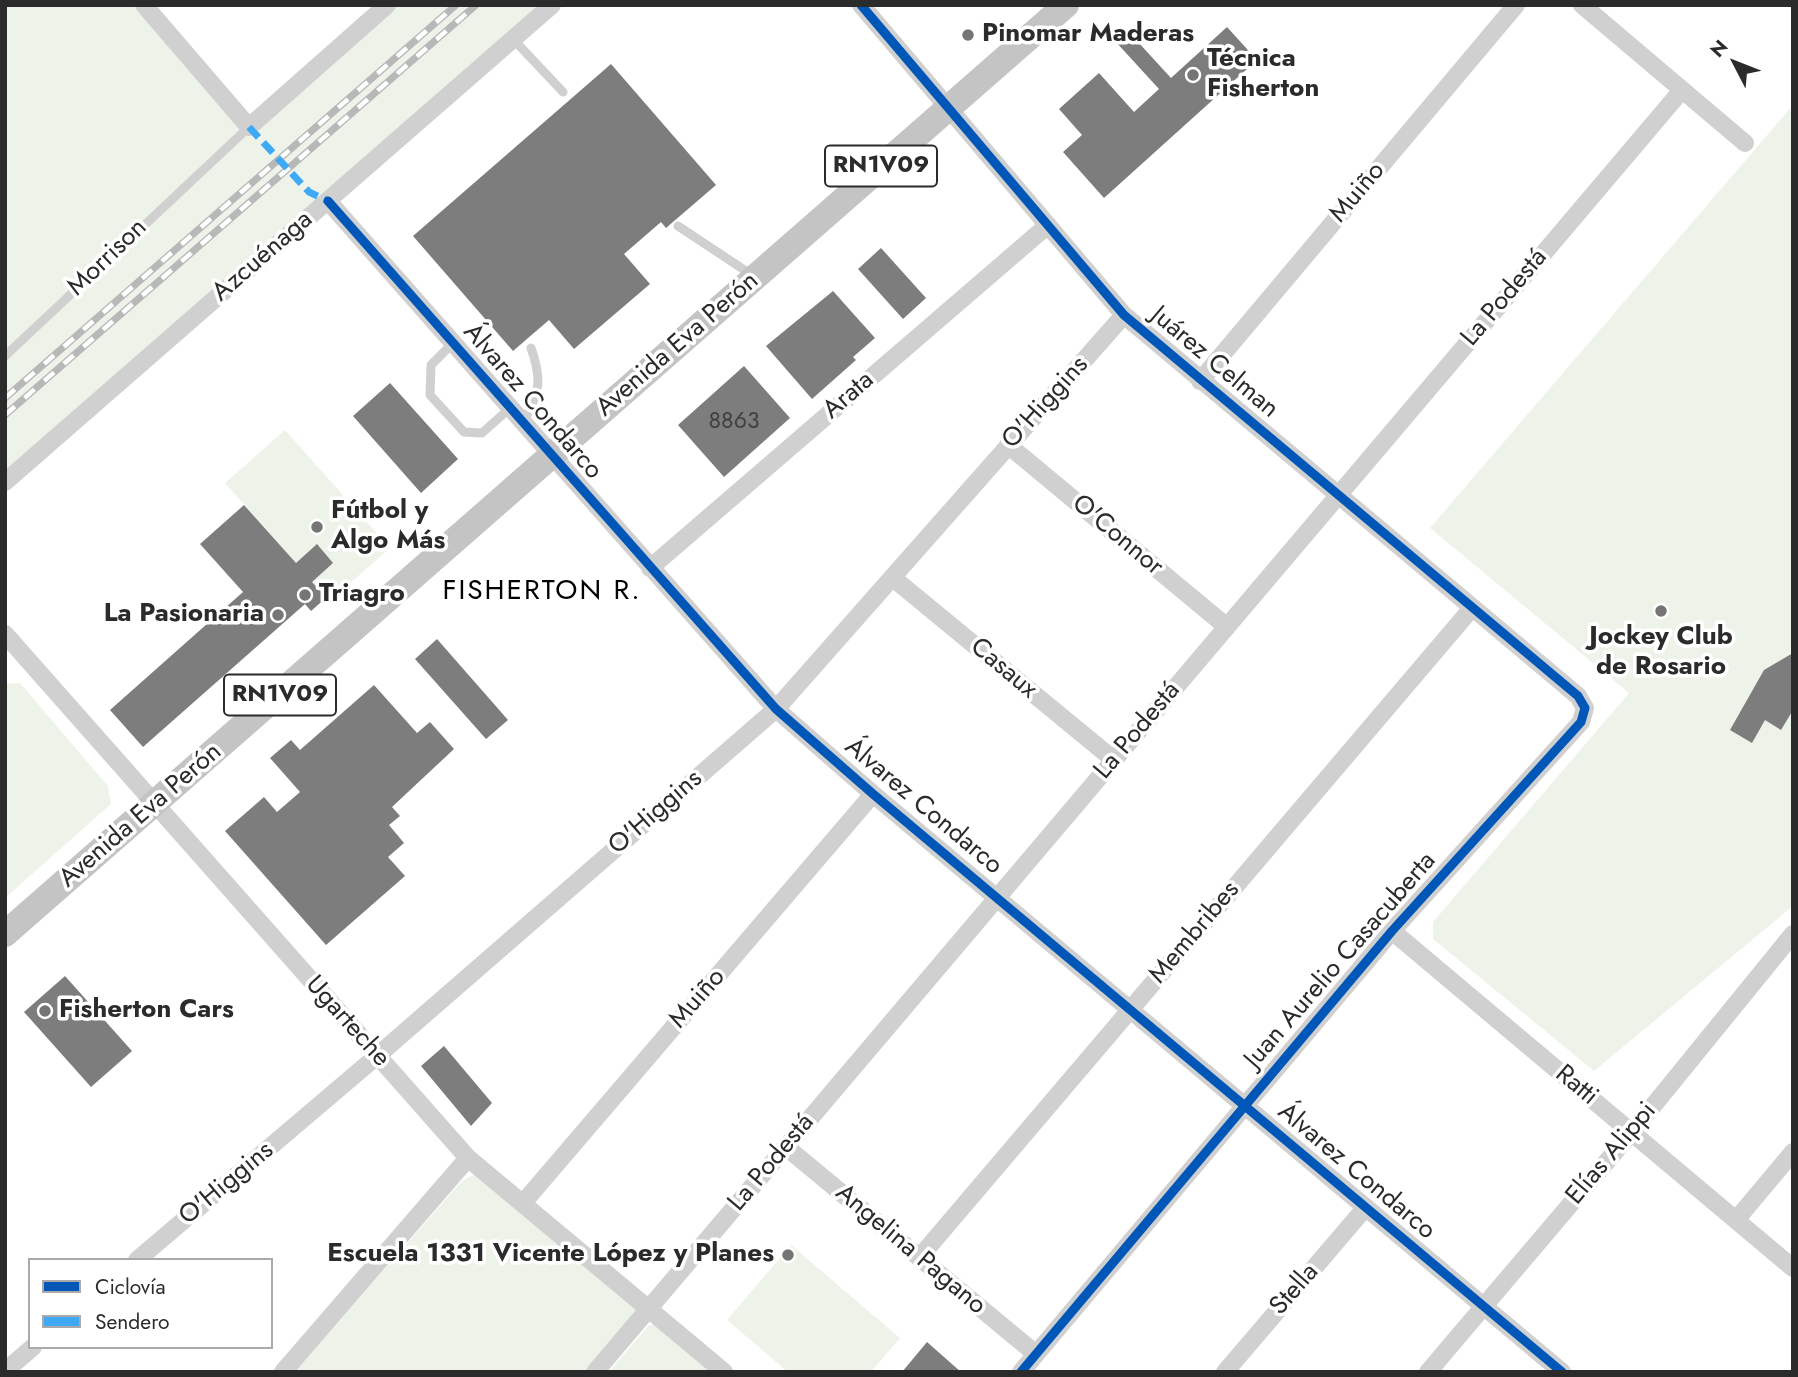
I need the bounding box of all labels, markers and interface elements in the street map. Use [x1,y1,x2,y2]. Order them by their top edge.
place label: Pinomar Maderas [982,19,1194,51]
marker: Pinomar Maderas [960,27,976,43]
north arrow [1700,28,1770,98]
text: N [1704,34,1734,63]
place label: Técnica Fisherton [1207,44,1319,106]
marker: Técnica Fisherton [1185,67,1201,83]
road number: RN1V09 [825,146,937,186]
street label: Muiño [1324,156,1392,230]
street label: Azcuénaga [206,205,320,309]
street label: Morrison [62,213,154,303]
street label: La Podestá [1455,243,1555,353]
street label: Avenida Eva Perón [590,266,766,424]
street label: Juárez Celman [1144,300,1284,426]
street label: Álvarez Condarco [456,318,608,486]
street label: O'Higgins [996,350,1096,456]
street label: Arata [817,365,881,427]
house number: 8863 [709,408,759,436]
street label: O'Connor [1065,489,1169,583]
place label: Fútbol y Algo Más [331,496,445,558]
marker: Fútbol y Algo Más [309,519,325,535]
district label: FISHERTON R. [444,575,640,609]
place label: Triagro [319,579,405,611]
marker: Triagro [297,587,313,603]
place label: La Pasionaria [104,599,264,631]
marker: Jockey Club de Rosario [1653,603,1669,619]
marker: La Pasionaria [270,607,286,623]
place label: Jockey Club de Rosario [1589,622,1733,684]
street label: Casaux [963,632,1043,706]
road number: RN1V09 [224,674,336,716]
street label: La Podestá [1088,676,1188,786]
street label: Álvarez Condarco [838,732,1008,882]
street label: Avenida Eva Perón [53,737,229,895]
street label: O'Higgins [603,764,709,862]
street label: Juan Aurelio Casacuberta [1239,847,1443,1075]
street label: Membribes [1143,876,1247,990]
street label: Muiño [663,963,733,1035]
street label: Ugarteche [298,970,396,1074]
place label: Fisherton Cars [59,995,234,1027]
marker: Fisherton Cars [37,1003,53,1019]
street label: Ratti [1548,1059,1604,1113]
street label: Elías Alippi [1560,1096,1664,1212]
street label: Álvarez Condarco [1271,1097,1441,1247]
street label: La Podestá [722,1108,822,1218]
street label: O'Higgins [173,1135,281,1233]
street label: Angelina Pagano [828,1178,992,1322]
place label: Escuela 1331 Vicente López y Planes [327,1239,774,1271]
marker: Escuela 1331 Vicente López y Planes [780,1247,796,1263]
legend [28,1258,273,1349]
street label: Stella [1264,1258,1326,1322]
text: Ciclovía [95,1272,166,1302]
text: Sendero [95,1307,170,1337]

